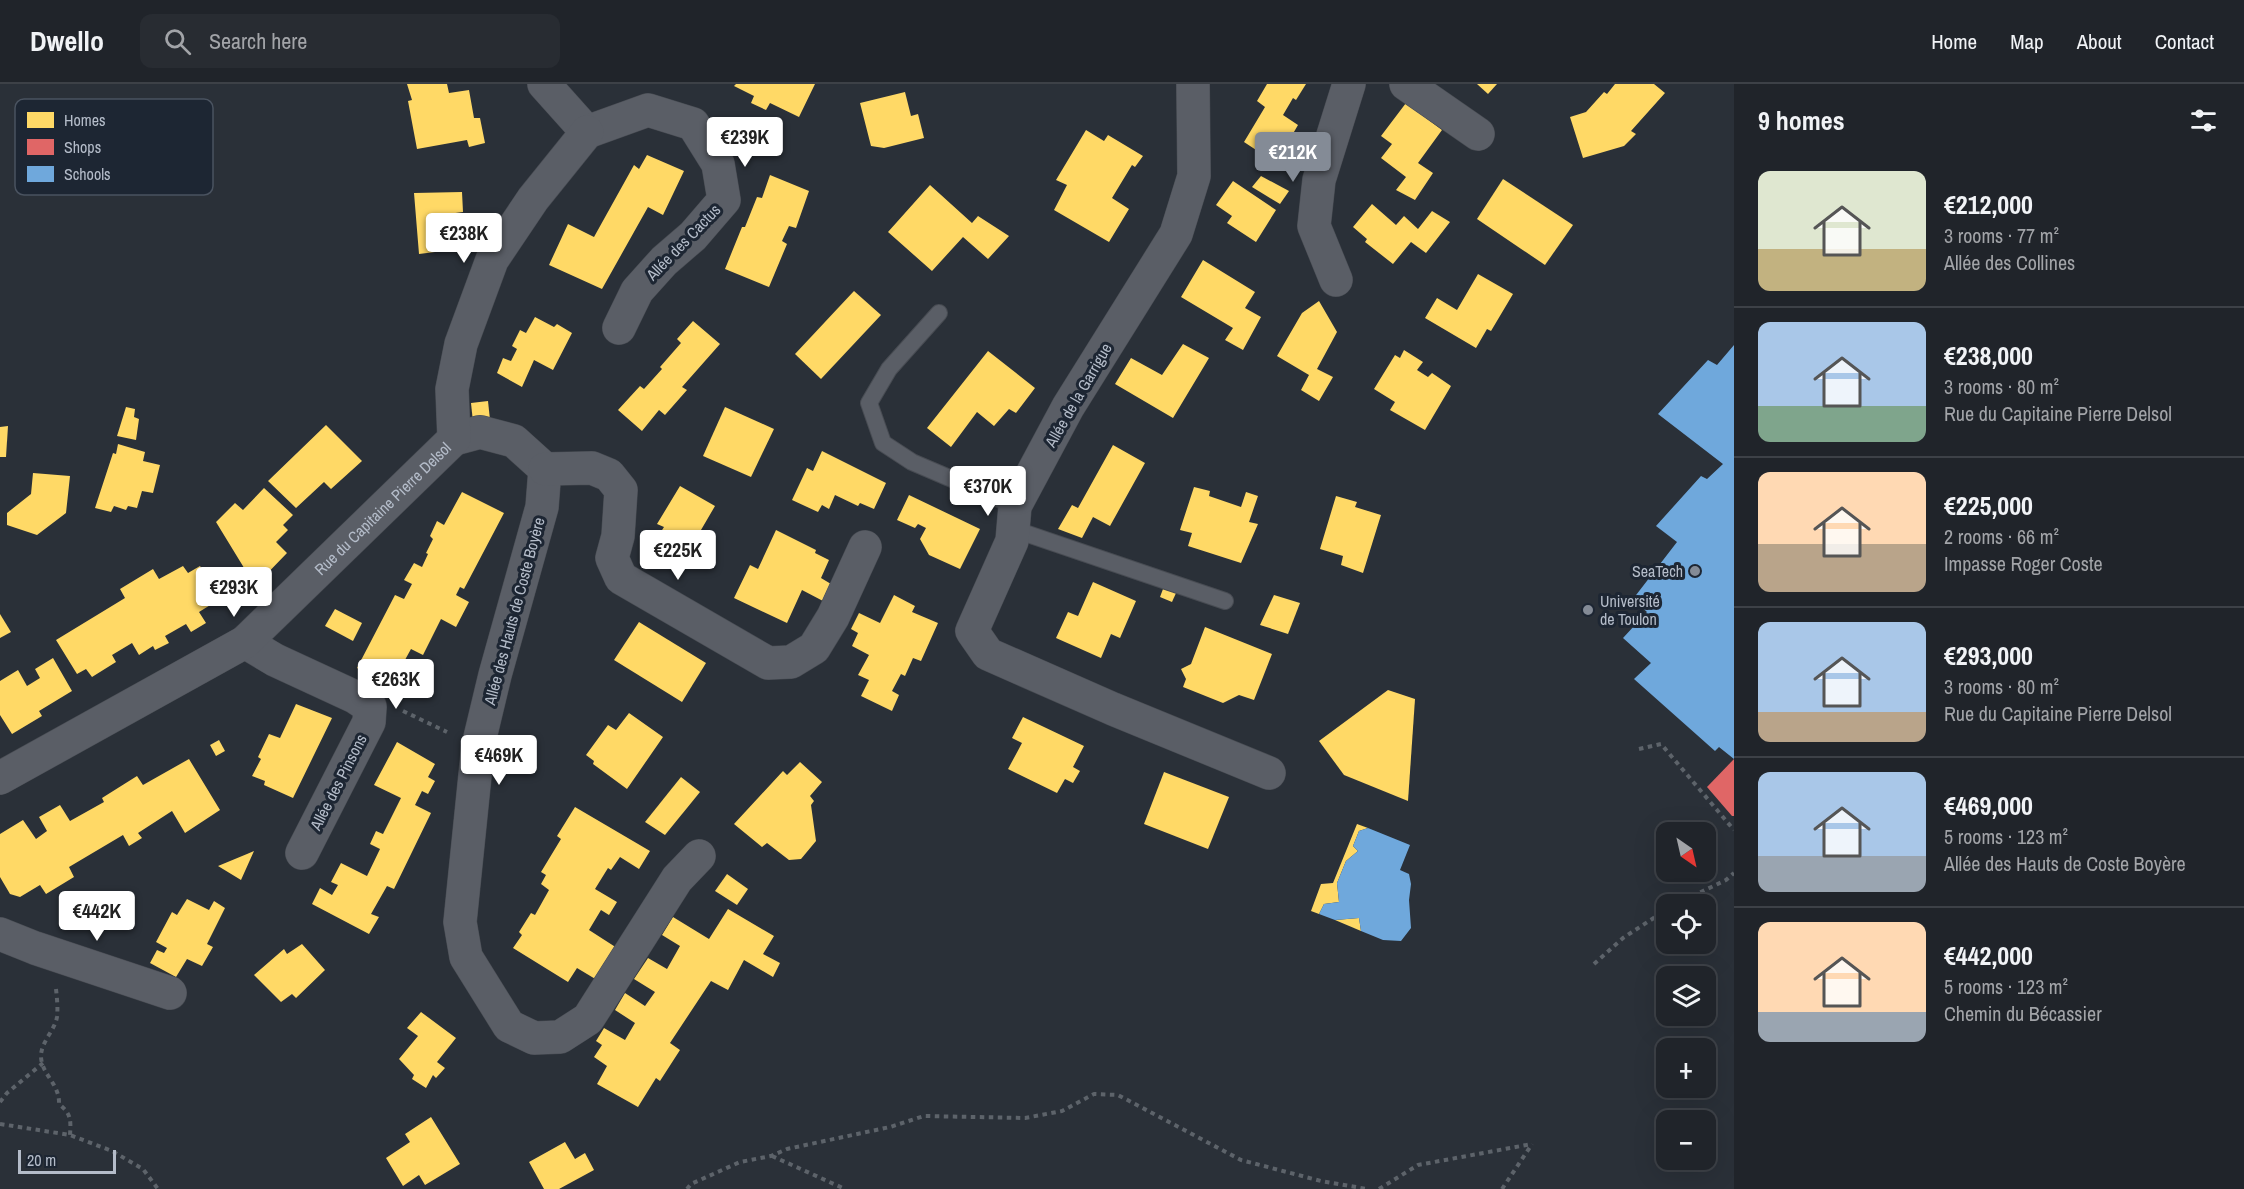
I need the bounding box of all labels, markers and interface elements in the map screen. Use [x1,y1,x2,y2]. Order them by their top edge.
search box [140,14,560,68]
text: Dwello [30,22,104,60]
icon: search [161,25,194,58]
text: Search here [209,26,307,56]
text: Home [1931,27,1977,56]
text: Map [2010,27,2044,56]
text: About [2077,27,2122,56]
text: Contact [2155,27,2214,56]
legend [15,99,213,195]
text: 9 homes [1758,103,1845,138]
icon: filters [2187,104,2220,137]
text: Homes [64,109,106,131]
pin: €239K [703,117,787,168]
text: €239K [721,123,769,150]
pin: €212K [1251,132,1335,183]
text: Shops [64,136,101,158]
text: €212K [1269,138,1317,165]
text: Schools [64,163,111,185]
text: €212,000 [1944,187,2033,222]
icon: home [1806,195,1878,267]
street label: Allée des Cactus [640,199,725,286]
pin: €238K [422,213,506,264]
text: €238K [440,219,488,246]
text: 3 rooms · 77 m² [1944,222,2059,249]
text: Allée des Collines [1944,249,2075,276]
text: €238,000 [1944,338,2033,373]
street label: Allée de la Garrigue [1039,339,1117,452]
icon: home [1806,346,1878,418]
text: 3 rooms · 80 m² [1944,373,2059,400]
text: Rue du Capitaine Pierre Delsol [1944,400,2172,427]
street label: Rue du Capitaine Pierre Delsol [309,437,456,580]
pin: €370K [946,466,1030,517]
text: €370K [964,472,1012,499]
text: €225,000 [1944,488,2033,523]
icon: home [1806,496,1878,568]
street label: Allée des Hauts de Coste Boyère [478,515,550,708]
text: 2 rooms · 66 m² [1944,523,2059,550]
pin: €225K [636,530,720,581]
text: €225K [654,536,702,563]
text: Impasse Roger Coste [1944,550,2103,577]
place label: SeaTech [1632,560,1683,582]
marker: SeaTech [1688,564,1702,578]
pin: €293K [192,567,276,618]
text: €293K [210,573,258,600]
place label: Université de Toulon [1600,590,1660,630]
marker: Université de Toulon [1581,603,1595,617]
text: €293,000 [1944,638,2033,673]
icon: home [1806,646,1878,718]
pin: €263K [354,659,438,710]
text: €263K [372,665,420,692]
text: 3 rooms · 80 m² [1944,673,2059,700]
text: Rue du Capitaine Pierre Delsol [1944,700,2172,727]
street label: Allée des Pinsons [304,730,372,835]
pin: €469K [457,735,541,786]
text: €469K [475,741,523,768]
text: €469,000 [1944,788,2033,823]
icon: home [1806,796,1878,868]
north arrow [1656,822,1716,882]
map controls [1656,822,1716,1170]
text: 5 rooms · 123 m² [1944,823,2068,850]
text: Allée des Hauts de Coste Boyère [1944,850,2186,877]
pin: €442K [55,891,139,942]
button: locate [1656,894,1716,954]
text: €442K [73,897,121,924]
text: €442,000 [1944,938,2033,973]
icon: home [1806,946,1878,1018]
button: layers [1656,966,1716,1026]
text: 5 rooms · 123 m² [1944,973,2068,1000]
text: Chemin du Bécassier [1944,1000,2102,1027]
button: + [1656,1038,1716,1098]
button: − [1656,1110,1716,1170]
scale bar [18,1147,116,1174]
text: 20 m [27,1149,56,1171]

